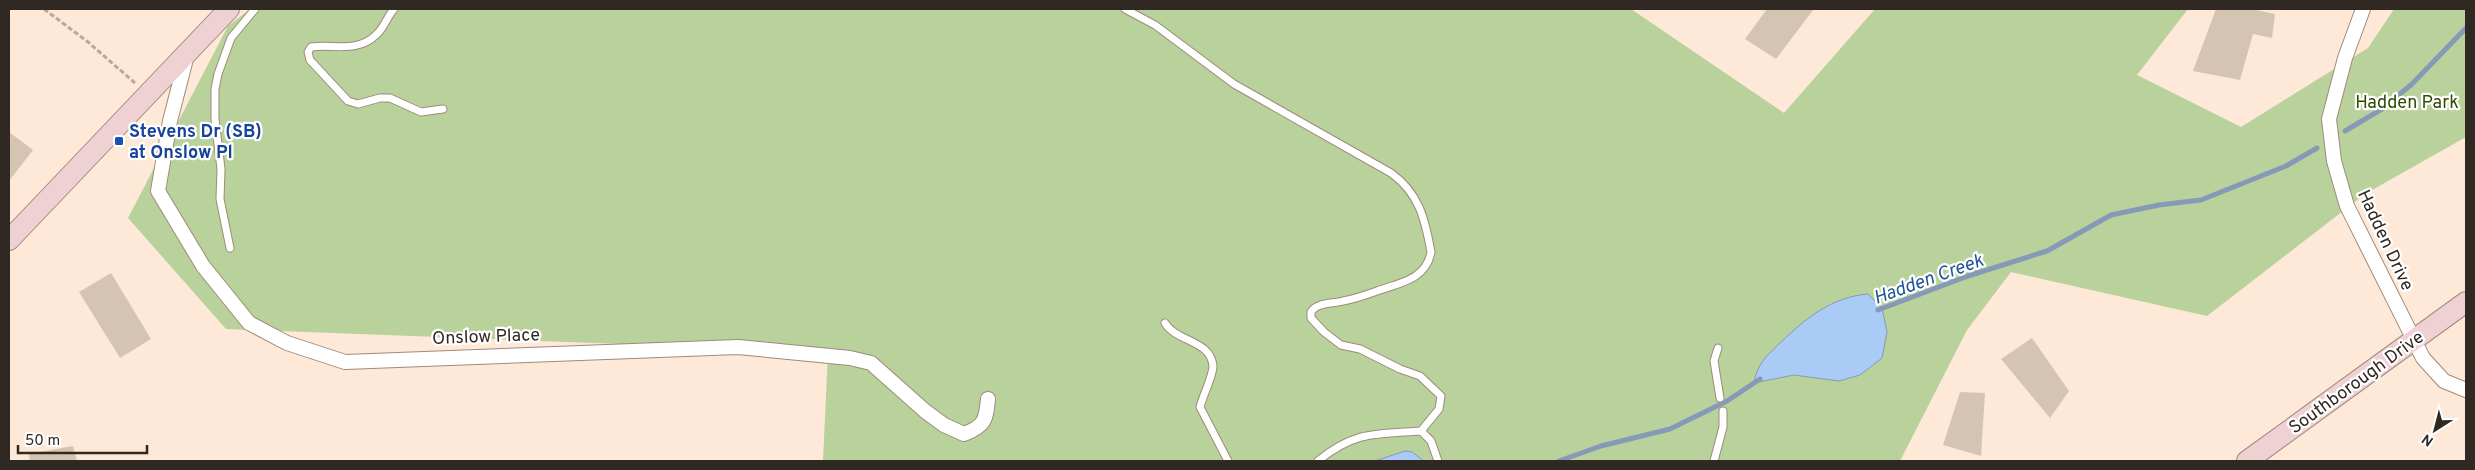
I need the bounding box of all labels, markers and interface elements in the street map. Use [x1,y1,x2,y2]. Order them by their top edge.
park label: Hadden Park [2355,92,2459,115]
place label: Stevens Dr (SB) at Onslow Pl [129,121,262,165]
marker: Stevens Dr (SB) at Onslow Pl [113,135,125,147]
street label: Hadden Drive [2351,186,2418,295]
water label: Hadden Creek [1871,249,1987,311]
street label: Onslow Place [432,324,540,351]
street label: Southborough Drive [2285,326,2429,440]
north arrow [2410,405,2460,455]
scale bar [18,422,146,454]
text: N [2419,429,2437,449]
text: 50 m [25,432,60,451]

